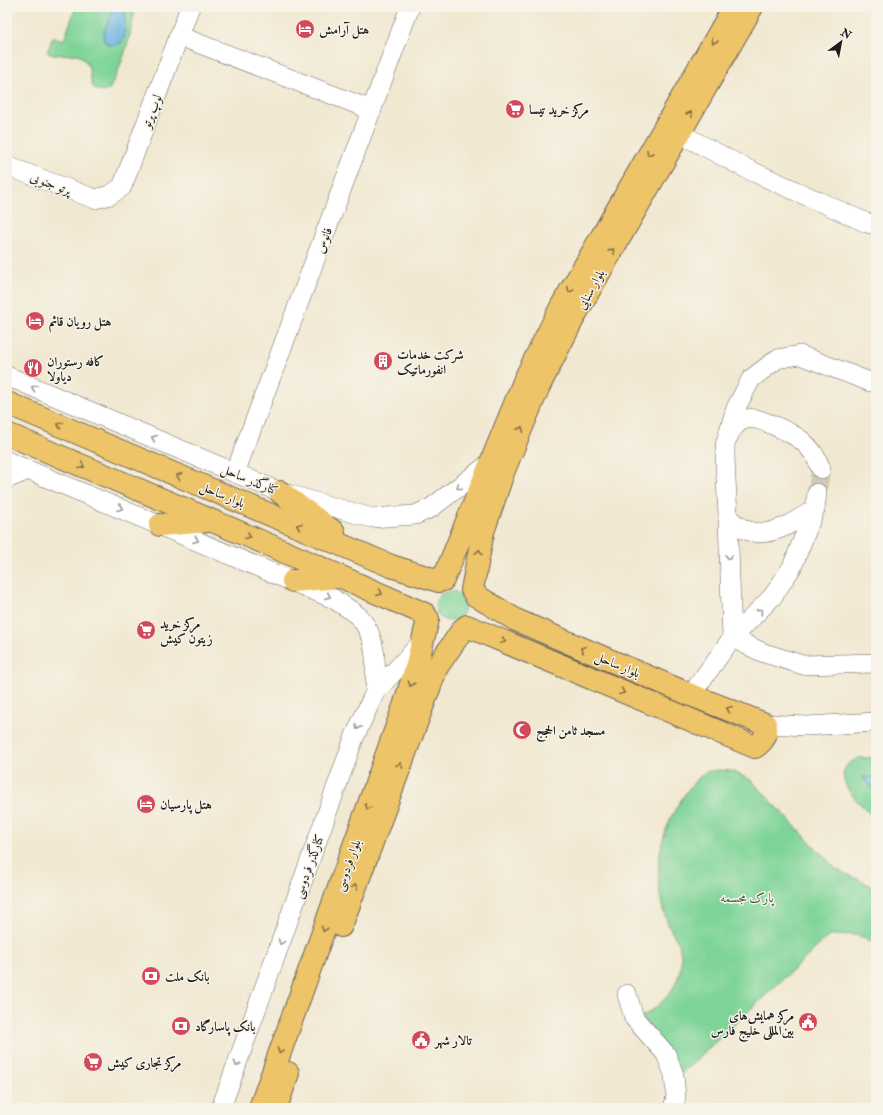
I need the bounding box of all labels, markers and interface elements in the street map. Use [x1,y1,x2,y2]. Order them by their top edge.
hotel icon: هتل آرامش [294,18,316,40]
place label: هتل آرامش [319,21,369,39]
north arrow [821,22,861,62]
text: N [838,25,855,43]
one-way arrow [712,37,719,44]
street label: لوپ پرتو [138,92,167,133]
supermarket icon: مرکز خرید تیسا [504,98,526,120]
place label: مرکز خرید تیسا [529,102,589,120]
one-way arrow [686,111,693,118]
one-way arrow [647,149,654,156]
street label: پرتو جنوبی [27,169,75,201]
street label: فانوس [312,225,336,256]
one-way arrow [607,248,614,255]
street label: بلوار سنایی [573,266,608,312]
one-way arrow [568,286,575,293]
hotel icon: هتل رویان قائم [24,310,46,332]
place label: هتل رویان قائم [49,314,111,333]
place label: شرکت خدمات انفورماتیک [397,347,464,378]
building icon: شرکت خدمات انفورماتیک [372,350,394,372]
place label: کافه رستوران دیاولا [47,354,104,385]
restaurant icon: کافه رستوران دیاولا [22,357,44,379]
one-way arrow [30,384,37,392]
one-way arrow [56,422,64,430]
one-way arrow [516,425,524,433]
one-way arrow [150,435,157,443]
street label: کنارگذر ساحل [218,459,281,500]
one-way arrow [78,461,85,469]
one-way arrow [176,472,183,480]
street label: بلوار ساحل [197,478,247,512]
one-way arrow [456,482,463,489]
one-way arrow [117,504,124,512]
one-way arrow [296,523,303,531]
one-way arrow [244,531,251,539]
one-way arrow [191,535,199,543]
one-way arrow [474,549,483,555]
one-way arrow [725,554,734,560]
one-way arrow [376,588,383,596]
one-way arrow [324,592,331,600]
one-way arrow [755,608,762,616]
place label: مرکز خرید زیتون کیش [160,616,213,647]
supermarket icon: مرکز خرید زیتون کیش [135,619,157,641]
one-way arrow [499,637,506,645]
one-way arrow [579,646,587,654]
street label: بلوار ساحل [592,648,642,682]
one-way arrow [407,680,416,687]
one-way arrow [618,687,626,695]
one-way arrow [725,706,732,714]
mosque icon: مسجد ثامن الحجج [511,719,533,741]
one-way arrow [355,723,363,731]
place label: مسجد ثامن الحجج [536,723,605,743]
one-way arrow [396,761,404,768]
hotel icon: هتل پارسیان [135,793,157,815]
place label: هتل پارسیان [160,797,212,814]
one-way arrow [364,803,372,810]
street label: کنارگذر فردوسی [288,831,329,901]
street label: بلوار فردوسی [331,837,366,894]
one-way arrow [351,883,359,890]
park label: پارک مجسمه [720,890,774,907]
one-way arrow [320,925,329,932]
one-way arrow [277,938,285,945]
bank icon: بانک ملت [140,965,162,987]
place label: بانک ملت [165,969,210,985]
place label: مرکز همایش‌های بین‌المللی خلیج فارس [711,1008,795,1043]
public building icon: مرکز همایش‌های بین‌المللی خلیج فارس [797,1011,819,1033]
bank icon: بانک پاسارگاد [170,1015,192,1037]
place label: بانک پاسارگاد [195,1018,256,1036]
public building icon: تالار شهر [410,1029,432,1051]
place label: تالار شهر [433,1033,472,1049]
one-way arrow [277,1048,285,1055]
supermarket icon: مرکز تجاری کیش [82,1051,104,1073]
place label: مرکز تجاری کیش [107,1055,182,1073]
one-way arrow [233,1061,241,1068]

